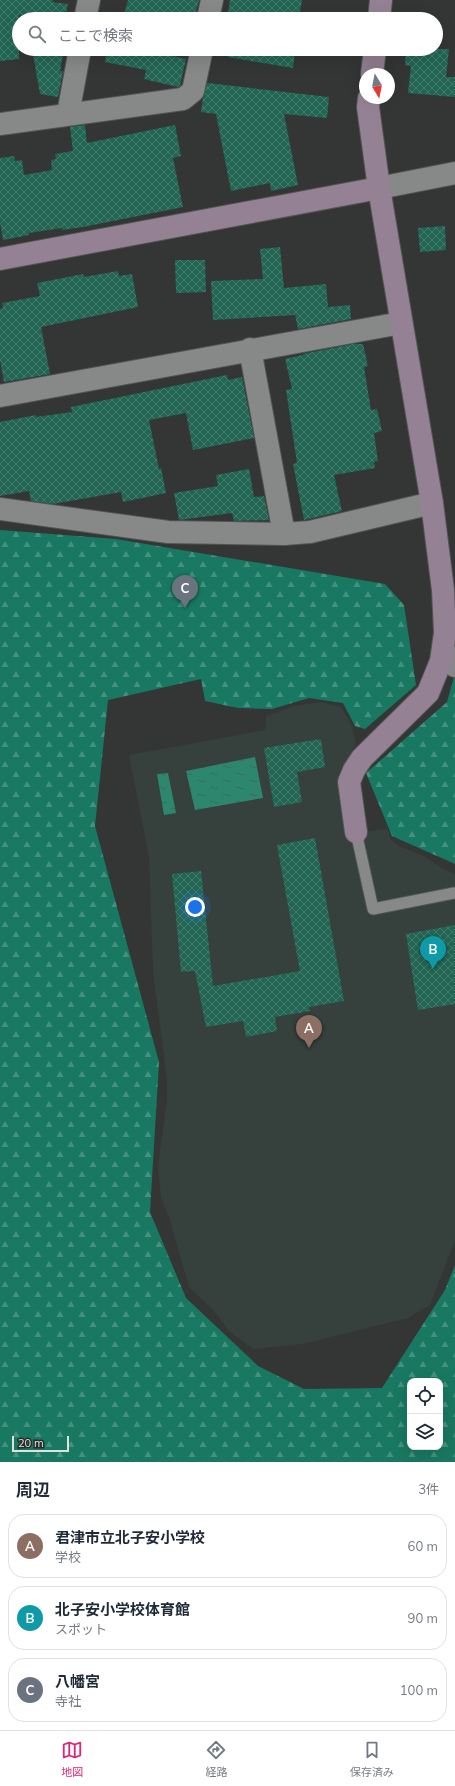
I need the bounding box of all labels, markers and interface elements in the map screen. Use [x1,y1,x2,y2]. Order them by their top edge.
search box [12,12,443,56]
icon: search [26,23,48,45]
text: ここで検索 [58,26,133,45]
north arrow [359,68,395,104]
pin: C [172,575,198,608]
your location [185,897,205,917]
pin: B [420,936,446,969]
pin: A [296,1015,322,1048]
map controls [407,1378,443,1450]
button: locate [407,1378,443,1414]
button: layers [407,1414,443,1450]
scale bar [12,1434,69,1453]
text: 20 m [18,1436,44,1450]
text: 周辺 [16,1479,50,1500]
text: 3件 [418,1481,439,1497]
text: 君津市立北子安小学校 [55,1528,205,1547]
text: A [25,1538,35,1554]
text: 60 m [408,1538,438,1554]
text: 学校 [55,1549,81,1565]
text: 北子安小学校体育館 [55,1600,190,1619]
text: B [26,1610,34,1626]
text: 90 m [408,1610,438,1626]
text: スポット [55,1621,107,1637]
text: 八幡宮 [55,1672,100,1691]
text: C [26,1682,34,1698]
text: 100 m [400,1682,438,1698]
text: 寺社 [55,1693,81,1709]
tab: 地図 [61,1739,83,1779]
tab: 経路 [205,1739,227,1779]
tab: 保存済み [350,1739,394,1779]

